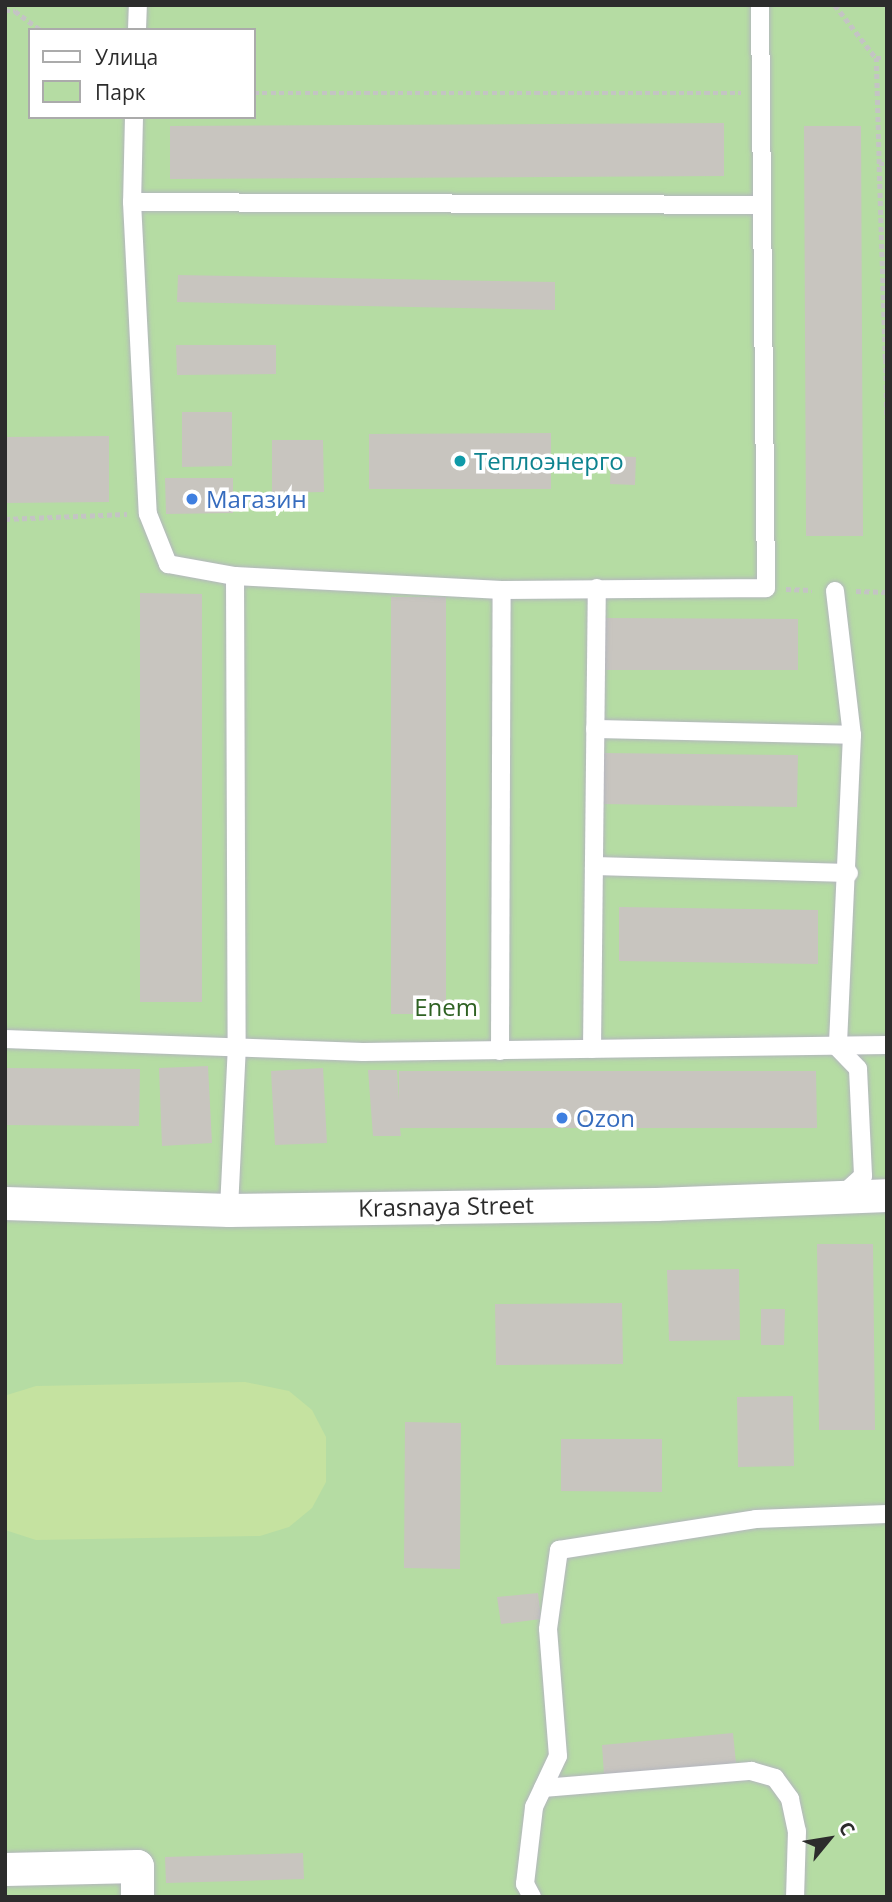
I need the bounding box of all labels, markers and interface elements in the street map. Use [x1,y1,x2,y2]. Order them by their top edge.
legend [28,28,256,119]
text: Улица [95,43,158,71]
text: Парк [95,78,146,106]
place label: Теплоэнерго [474,447,624,475]
marker: Теплоэнерго [452,453,468,469]
place label: Магазин [206,485,307,513]
marker: Магазин [184,491,200,507]
park label: Enem [414,993,478,1021]
place label: Ozon [576,1104,635,1132]
marker: Ozon [554,1110,570,1126]
street label: Krasnaya Street [358,1190,534,1222]
north arrow [794,1804,864,1874]
text: С [833,1817,861,1840]

